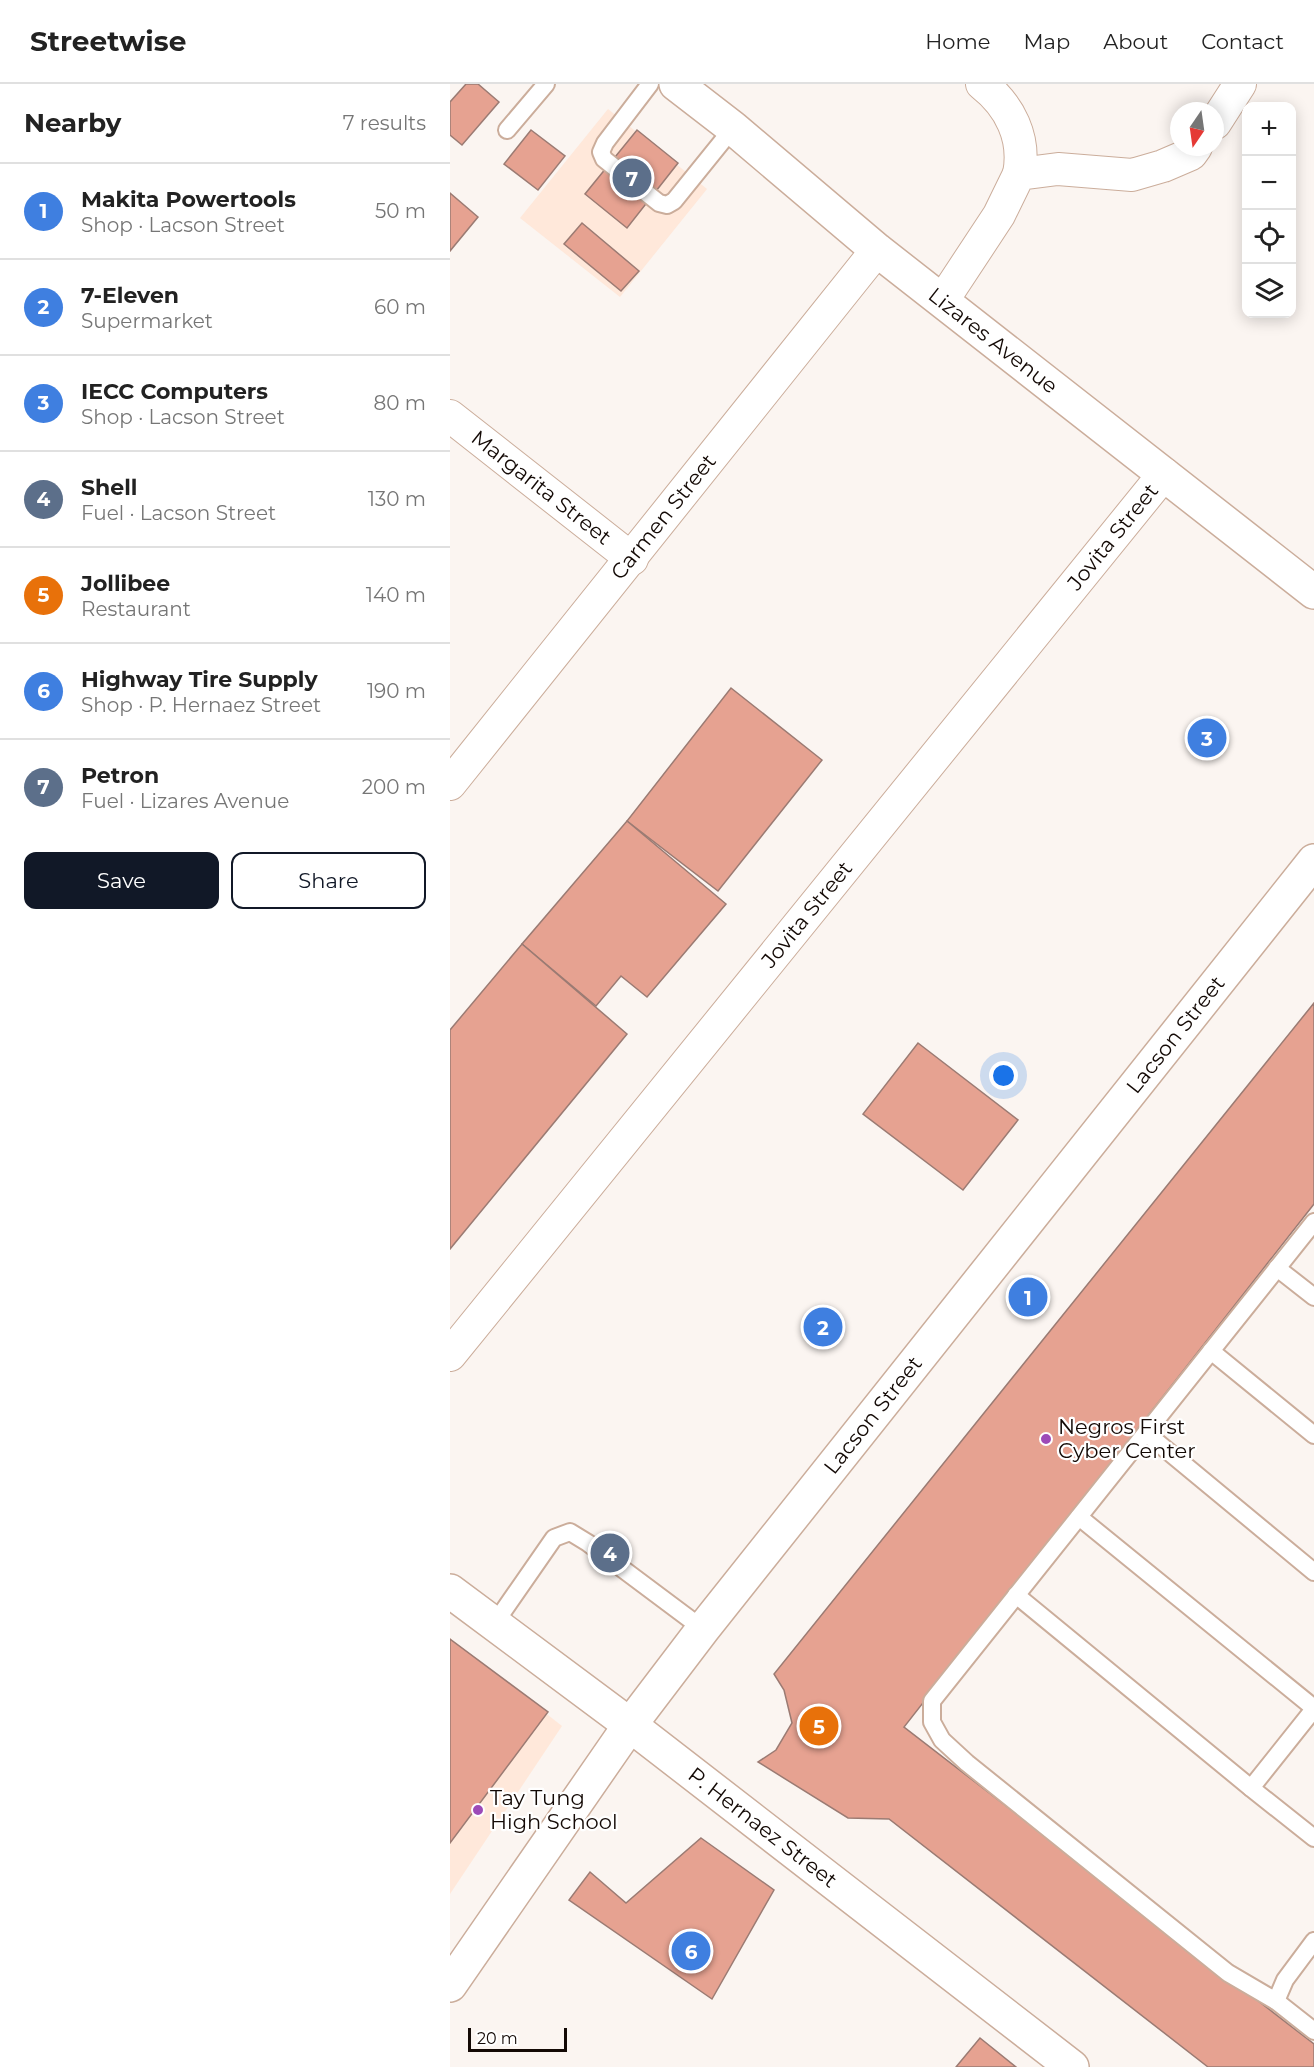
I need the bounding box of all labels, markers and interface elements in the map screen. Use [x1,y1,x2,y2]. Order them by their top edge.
text: Streetwise [30,24,186,58]
text: Home [925,29,990,54]
text: Map [1023,29,1070,54]
text: About [1103,29,1168,54]
text: Contact [1201,29,1284,54]
north arrow [1170,102,1224,156]
map controls [1242,102,1296,318]
button: + [1242,102,1296,156]
text: Nearby [24,107,121,139]
text: 7 results [343,111,426,135]
pin: 7 [612,156,651,200]
button: − [1242,156,1296,210]
text: Makita Powertools [81,186,296,213]
text: 1 [40,199,47,223]
text: 50 m [375,199,426,223]
button: locate [1242,210,1296,264]
text: Shop · Lacson Street [81,213,285,237]
button: layers [1242,264,1296,318]
text: 7-Eleven [81,282,179,309]
street label: Lizares Avenue [924,282,1063,399]
text: 2 [38,295,49,319]
text: 60 m [374,295,426,319]
text: Supermarket [81,309,213,333]
text: IECC Computers [81,378,268,405]
text: 3 [38,391,49,415]
text: 80 m [374,391,426,415]
text: Shop · Lacson Street [81,405,285,429]
street label: Margarita Street [467,425,616,550]
street label: Carmen Street [605,449,721,584]
text: Shell [81,474,137,501]
street label: Jovita Street [1061,478,1163,596]
text: 4 [37,487,50,511]
text: 130 m [368,487,426,511]
text: Fuel · Lacson Street [81,501,276,525]
text: Jollibee [81,570,170,597]
text: 5 [38,583,49,607]
text: 140 m [366,583,426,607]
text: Restaurant [81,597,191,621]
text: Highway Tire Supply [81,666,318,693]
text: 6 [37,679,50,703]
text: 190 m [367,679,426,703]
text: Shop · P. Hernaez Street [81,693,321,717]
pin: 3 [1188,716,1227,760]
text: Petron [81,762,159,789]
text: 7 [37,775,50,799]
text: 200 m [362,775,426,799]
text: Fuel · Lizares Avenue [81,789,289,813]
button: Save [24,852,219,909]
button: Share [231,852,426,909]
street label: Jovita Street [755,856,857,973]
street label: Lacson Street [1121,971,1230,1098]
your location [989,1061,1018,1090]
pin: 1 [1008,1274,1048,1320]
pin: 2 [804,1304,842,1350]
street label: Lacson Street [818,1351,927,1479]
place label: Negros First Cyber Center [1058,1414,1196,1463]
marker: Negros First Cyber Center [1039,1432,1053,1446]
pin: 4 [590,1530,630,1576]
pin: 5 [800,1704,838,1748]
street label: P. Hernaez Street [683,1762,842,1893]
place label: Tay Tung High School [490,1785,618,1834]
marker: Tay Tung High School [471,1803,485,1817]
pin: 6 [672,1928,710,1974]
scale bar [468,2025,567,2052]
text: 20 m [477,2029,518,2048]

